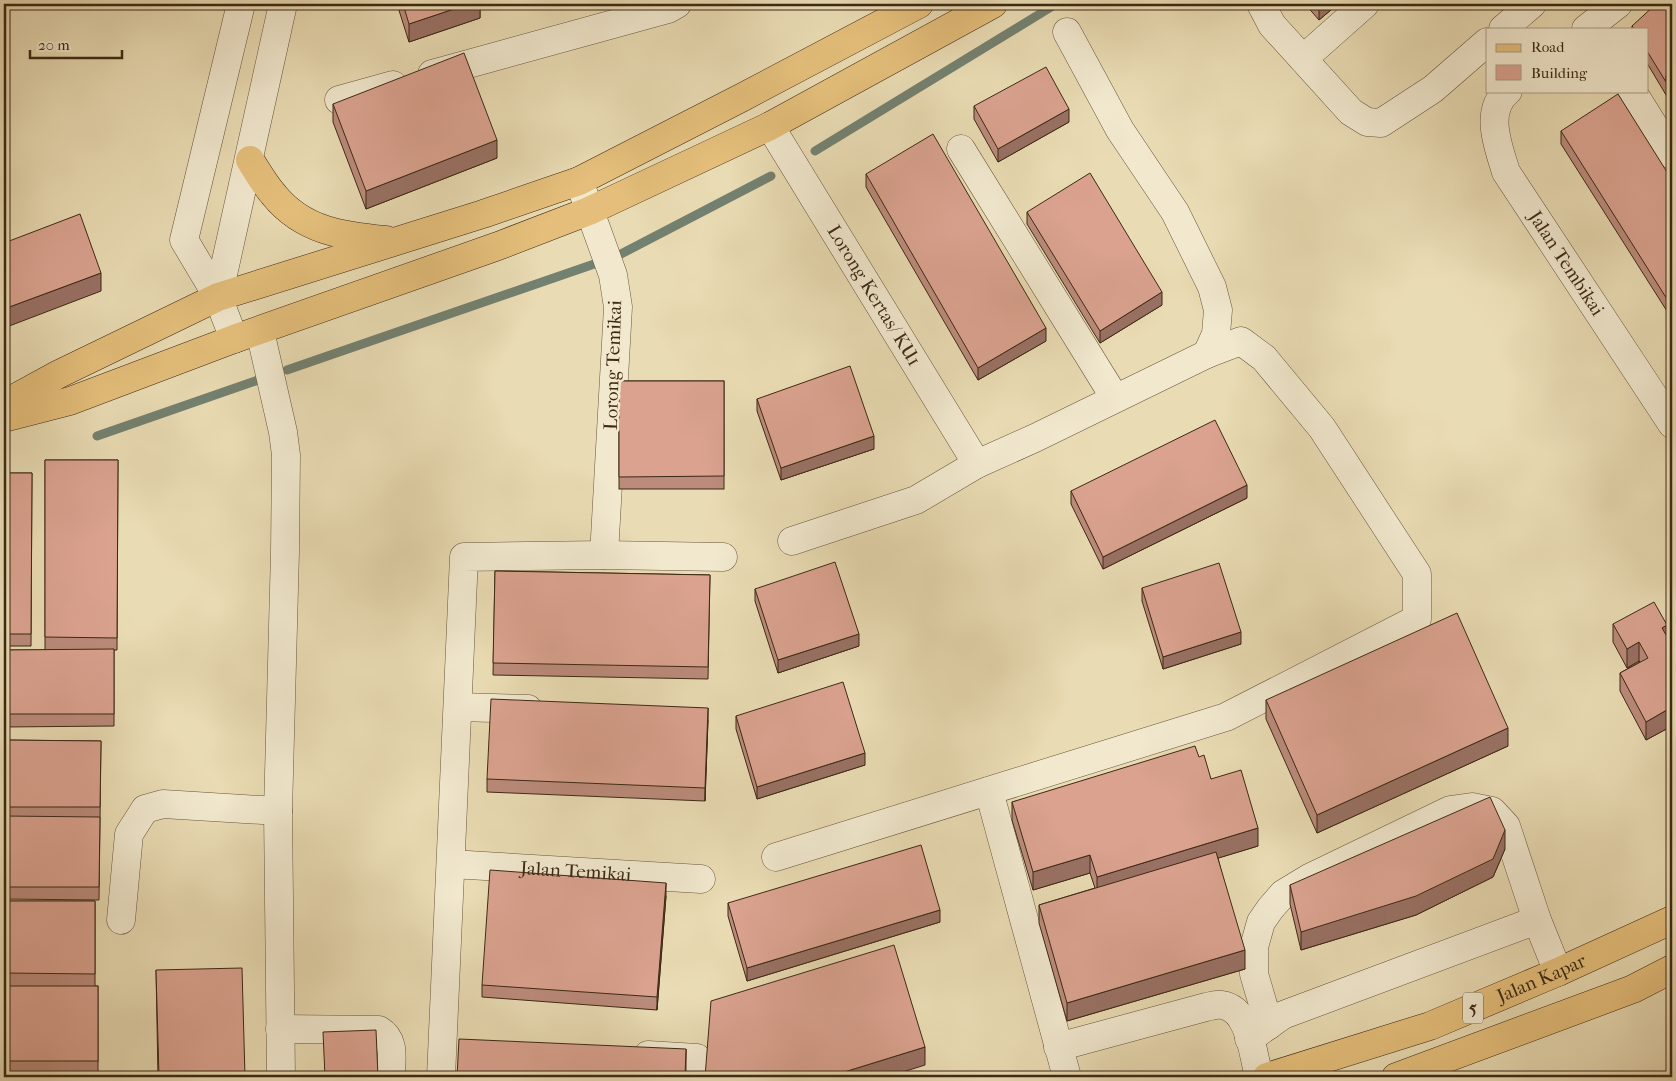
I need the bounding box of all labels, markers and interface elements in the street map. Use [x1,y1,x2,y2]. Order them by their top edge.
scale bar [30,28,122,60]
legend [1486,28,1648,92]
text: 20 m [38,36,70,54]
text: Road [1531,38,1565,56]
text: Building [1531,64,1588,82]
street label: Jalan Tembikai [1523,205,1609,320]
street label: Lorong Kertas/ KU1 [822,221,925,370]
street label: Lorong Temikai [600,299,626,430]
street label: Jalan Temikai [518,857,632,886]
street label: Jalan Kapar [1492,949,1590,1008]
road number: 5 [1463,992,1483,1024]

